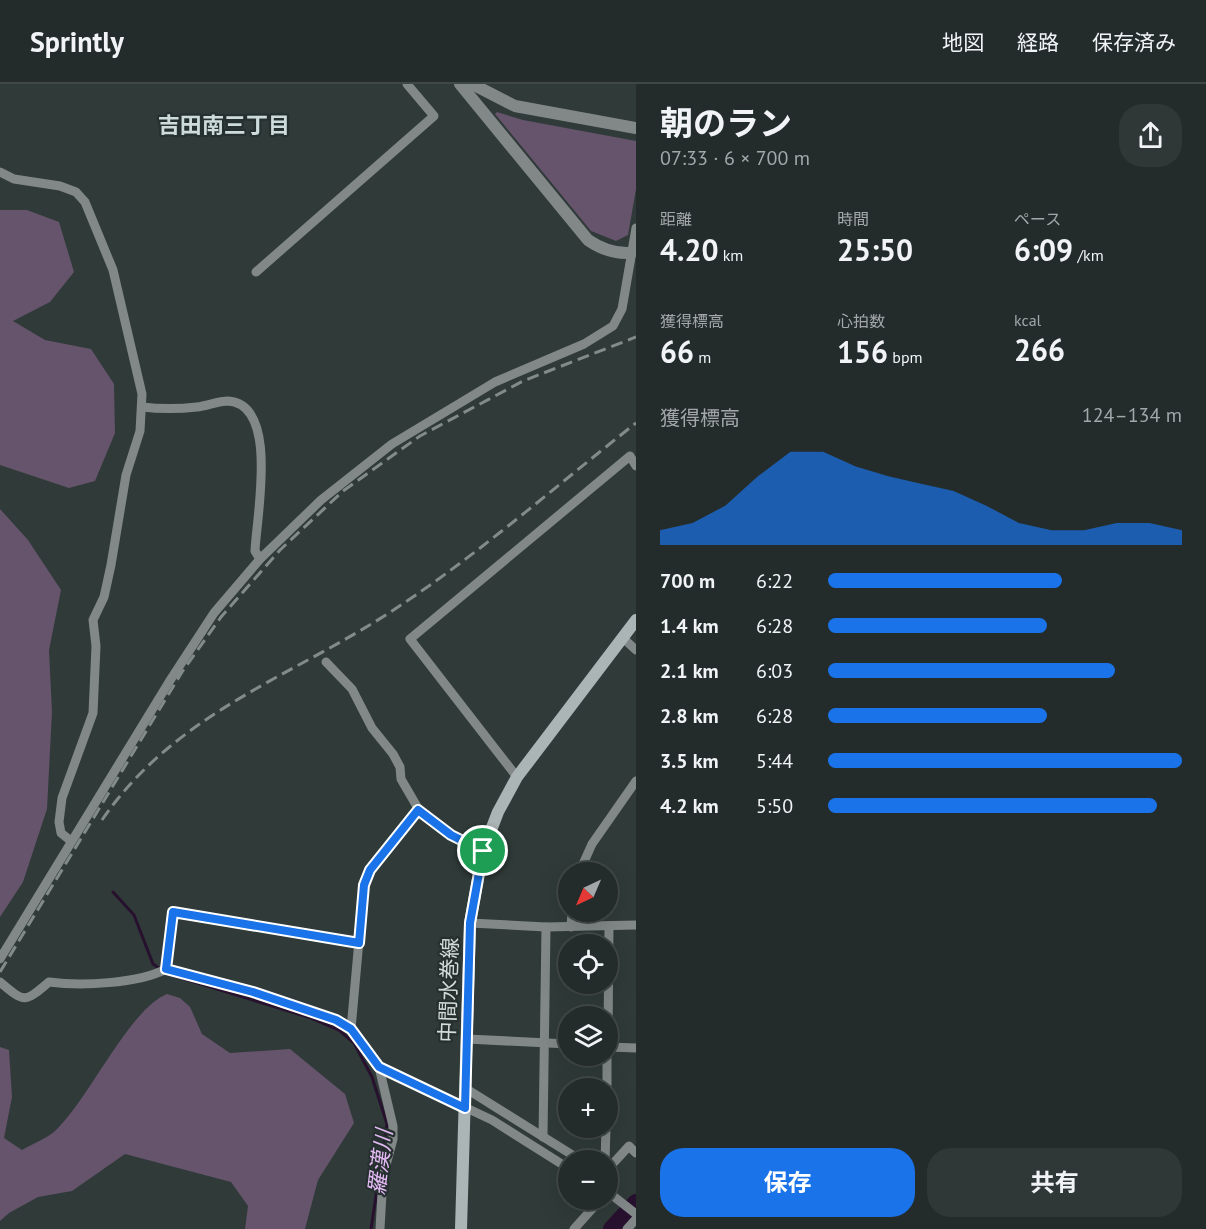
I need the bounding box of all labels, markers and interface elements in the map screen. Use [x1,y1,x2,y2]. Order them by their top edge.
text: Sprintly [30,23,124,60]
text: 地図 [942,29,984,56]
text: 経路 [1017,29,1059,56]
text: 保存済み [1092,29,1176,56]
text: 朝のラン [660,101,792,144]
button: share [1119,104,1182,167]
district label: 吉田南三丁目 [158,111,290,139]
text: 07:33 · 6 × 700 m [660,145,810,171]
text: 距離 [660,209,692,229]
text: 時間 [837,209,869,229]
text: ペース [1014,209,1061,229]
text: 4.20 [660,230,718,269]
text: 25:50 [837,230,913,269]
text: 6:09 [1014,230,1073,269]
text: km [718,245,743,265]
text: /km [1073,245,1104,265]
text: kcal [1014,310,1041,330]
text: 獲得標高 [660,311,724,331]
text: 心拍数 [837,311,885,331]
text: 266 [1014,330,1065,369]
text: 66 [660,332,694,371]
text: 156 [837,332,888,371]
text: m [694,347,711,367]
text: bpm [888,347,923,367]
text: 124–134 m [1082,402,1182,428]
text: 獲得標高 [660,405,740,431]
text: 700 m [660,568,715,594]
text: 6:22 [756,568,793,594]
text: 1.4 km [660,613,719,639]
text: 6:28 [756,613,793,639]
text: 2.1 km [660,658,719,684]
text: 6:03 [756,658,793,684]
text: 2.8 km [660,703,719,729]
text: 6:28 [756,703,793,729]
text: 3.5 km [660,748,719,774]
text: 5:44 [756,748,793,774]
text: 4.2 km [660,793,719,819]
text: 5:50 [756,793,793,819]
pin [457,825,508,876]
icon: arrive [466,834,499,867]
north arrow [558,862,618,922]
map controls [558,862,618,1210]
button: locate [558,934,618,994]
street label: 中間水巻線 [433,937,464,1043]
button: layers [558,1006,618,1066]
button: + [558,1078,618,1138]
water label: 羅漢川 [362,1126,398,1196]
button: 保存 [660,1148,915,1217]
button: 共有 [927,1148,1182,1217]
button: − [558,1150,618,1210]

